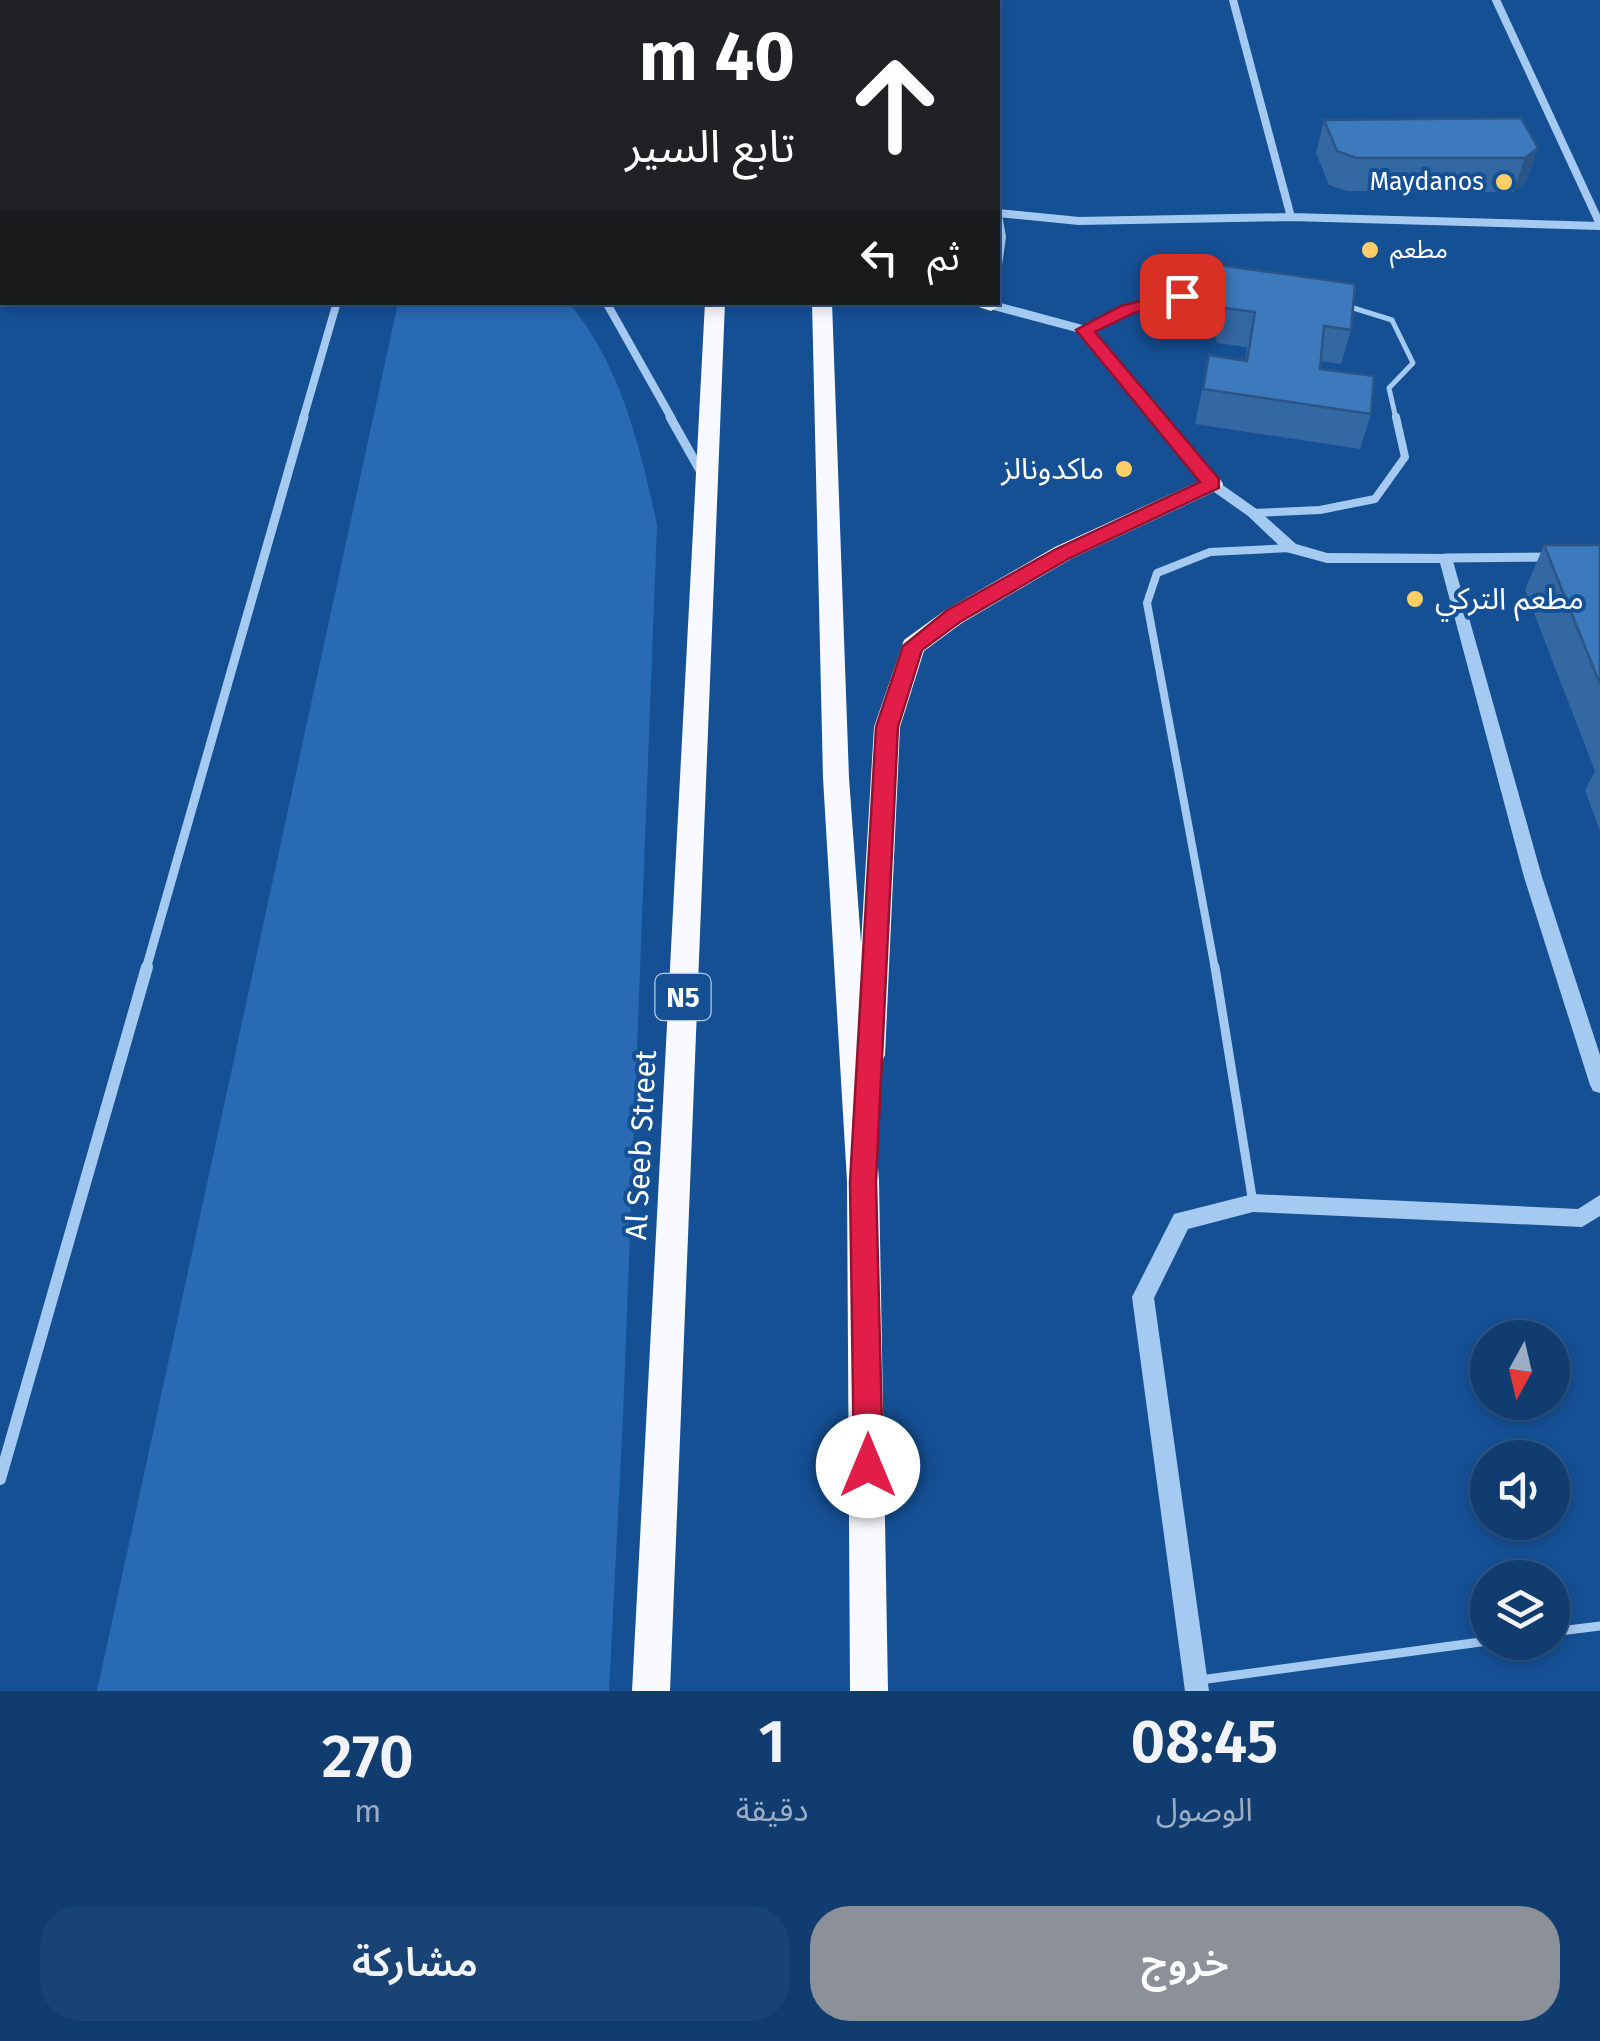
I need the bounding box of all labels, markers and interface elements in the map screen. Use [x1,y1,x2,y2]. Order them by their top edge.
text: 40 m [639,15,795,99]
icon: ahead [830,40,960,170]
text: تابع السير [625,120,795,174]
place label: Maydanos [1370,167,1484,197]
marker: Maydanos [1493,171,1515,193]
icon: left [852,230,907,285]
text: ثم [927,234,960,280]
place label: مطعم [1390,235,1448,269]
marker: مطعم [1359,239,1381,261]
pin [1140,254,1225,339]
icon: arrive [1155,269,1210,324]
place label: ماكدونالز [1000,451,1104,487]
marker: ماكدونالز [1113,458,1135,480]
place label: مطعم التركي [1435,581,1584,622]
marker: مطعم التركي [1404,588,1426,610]
road number: N5 [656,974,710,1020]
street label: Al Seeb Street [618,1049,664,1241]
north arrow [1470,1320,1570,1420]
map controls [1470,1320,1570,1660]
position arrow [816,1414,920,1518]
button: sound [1470,1440,1570,1540]
button: layers [1470,1560,1570,1660]
text: 1 [758,1706,786,1778]
text: 08:45 [1130,1706,1278,1778]
text: 270 [322,1721,414,1793]
text: دقيقة [736,1791,809,1829]
text: الوصول [1156,1791,1253,1829]
text: m [354,1792,382,1830]
button: مشاركة [40,1906,790,2021]
button: خروج [810,1906,1560,2021]

